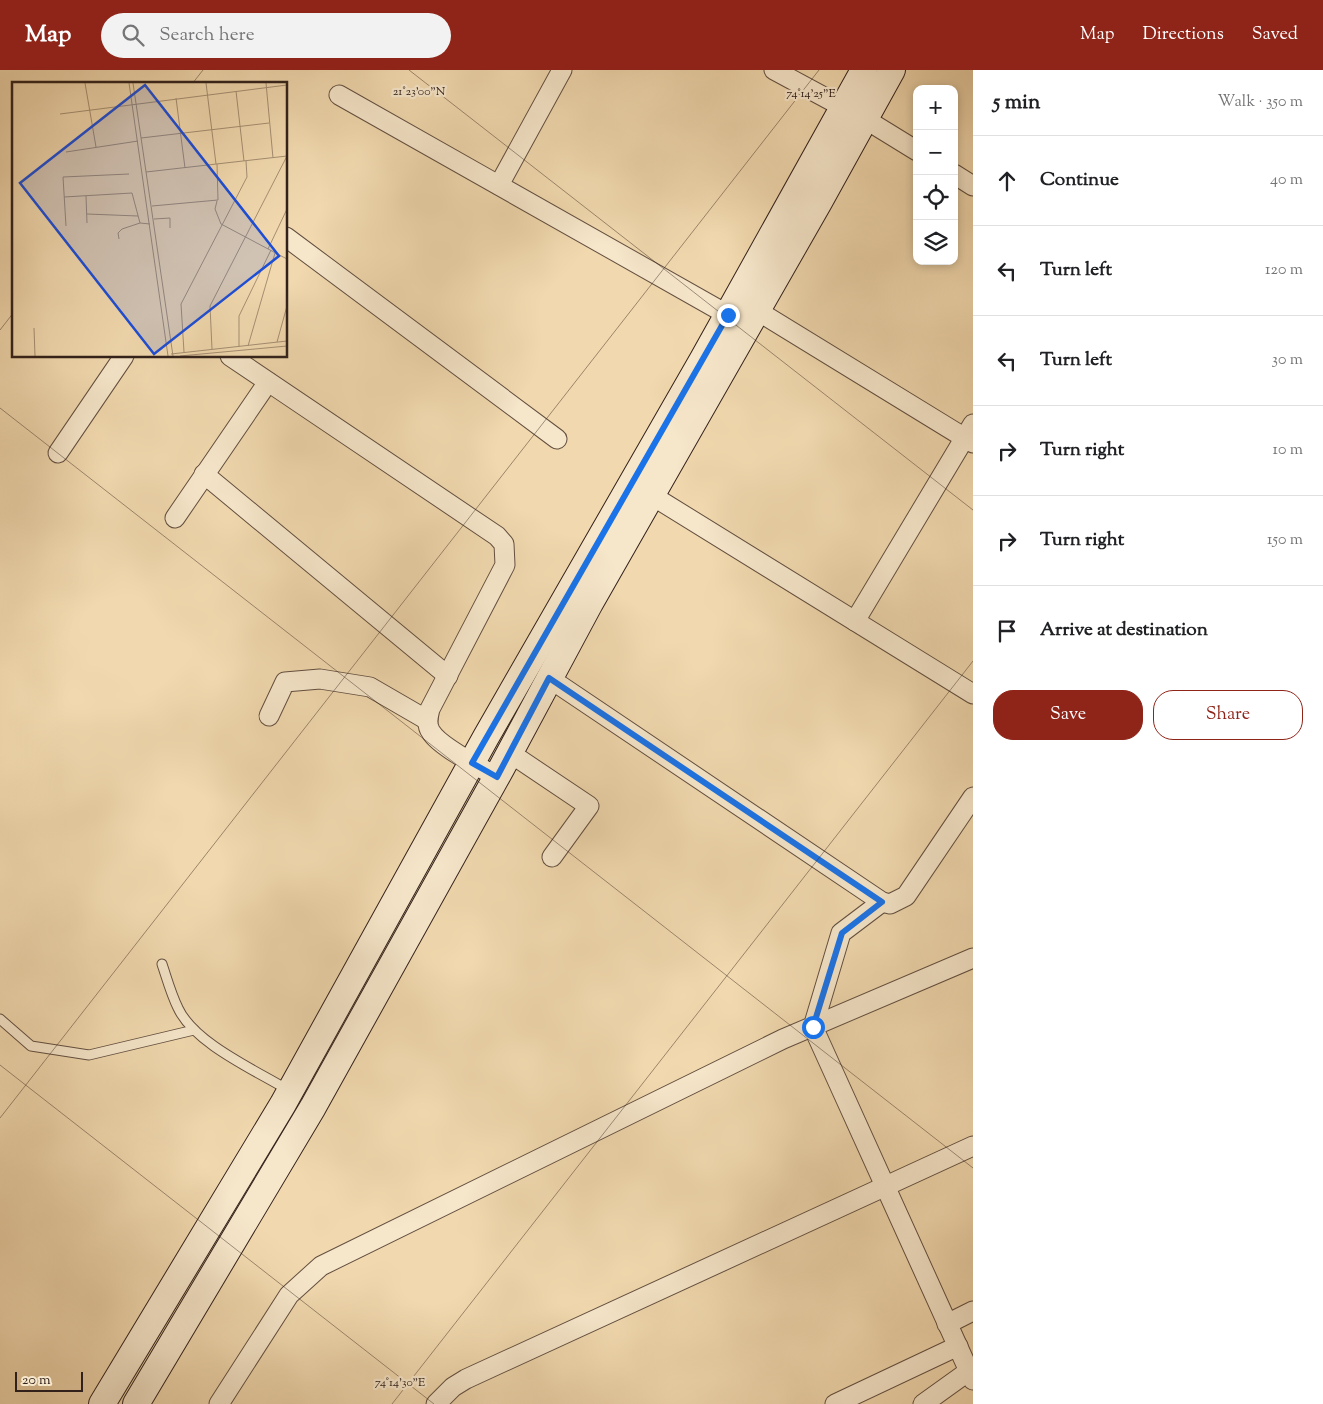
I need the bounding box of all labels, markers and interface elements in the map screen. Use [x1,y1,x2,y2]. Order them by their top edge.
search box [101,13,451,58]
text: Map [25,18,71,52]
icon: search [119,21,147,49]
text: Search here [159,22,255,49]
text: Map [1080,22,1115,48]
text: Directions [1143,22,1224,48]
text: Saved [1252,22,1298,48]
inset map [12,82,288,358]
text: 21°23'00"N [393,83,446,101]
text: 74°14'25"E [786,85,836,103]
map controls [913,85,958,265]
button: + [913,85,958,130]
text: 5 min [993,88,1040,118]
text: Walk · 350 m [1218,91,1303,114]
button: − [913,130,958,175]
icon: ahead [993,167,1021,195]
text: Continue [1040,167,1119,194]
text: 40 m [1270,169,1303,192]
button: locate [913,175,958,220]
button: layers [913,220,958,265]
icon: left [993,257,1021,285]
text: Turn left [1040,257,1112,284]
text: 120 m [1265,259,1303,282]
route end [717,304,740,327]
icon: left [993,347,1021,375]
text: Turn left [1040,347,1112,374]
text: 30 m [1272,349,1303,372]
icon: right [993,437,1021,465]
text: Turn right [1040,437,1124,464]
text: 10 m [1273,439,1303,462]
icon: right [993,527,1021,555]
text: Turn right [1040,527,1124,554]
text: 150 m [1267,529,1303,552]
icon: arrive [993,617,1021,645]
text: Arrive at destination [1040,617,1208,644]
button: Save [993,690,1143,740]
button: Share [1153,690,1303,740]
route start [802,1016,825,1039]
scale bar [15,1369,82,1392]
text: 20 m [22,1371,51,1391]
text: 74°14'30"E [375,1374,426,1392]

